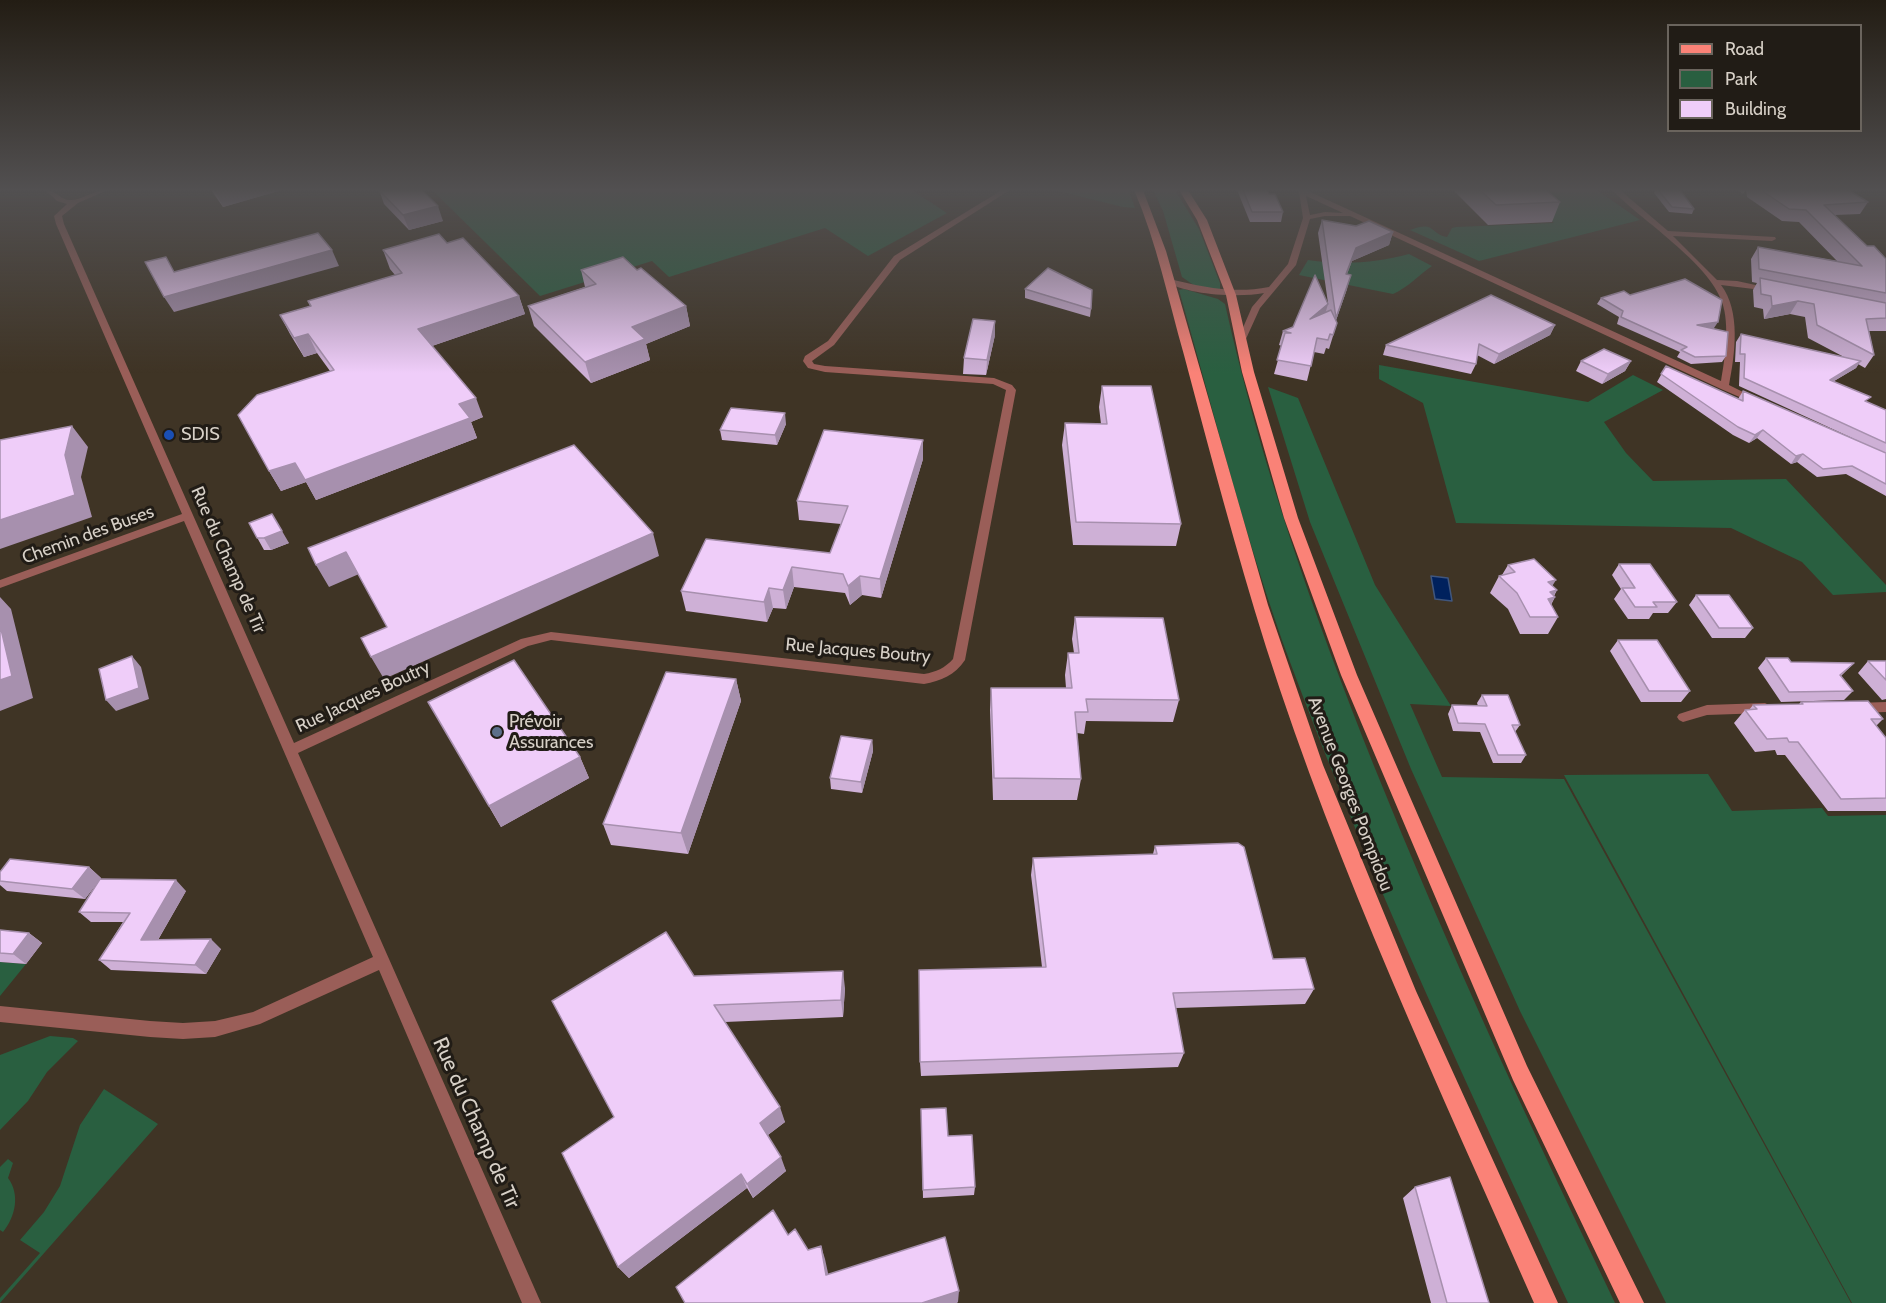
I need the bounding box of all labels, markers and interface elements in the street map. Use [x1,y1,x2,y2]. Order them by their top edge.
legend [1667,24,1862,132]
text: Road [1725,38,1764,60]
text: Park [1725,68,1757,90]
text: Building [1725,98,1786,120]
place label: SDIS [181,424,220,446]
marker: SDIS [162,428,176,442]
street label: Rue du Champ de Tir [186,483,270,637]
street label: Chemin des Buses [19,501,157,569]
street label: Rue Jacques Boutry [785,634,931,668]
street label: Rue Jacques Boutry [292,656,434,738]
street label: Avenue Georges Pompidou [1303,694,1397,894]
place label: Prévoir Assurances [509,711,593,754]
marker: Prévoir Assurances [490,725,504,739]
street label: Rue du Champ de Tir [427,1033,525,1213]

